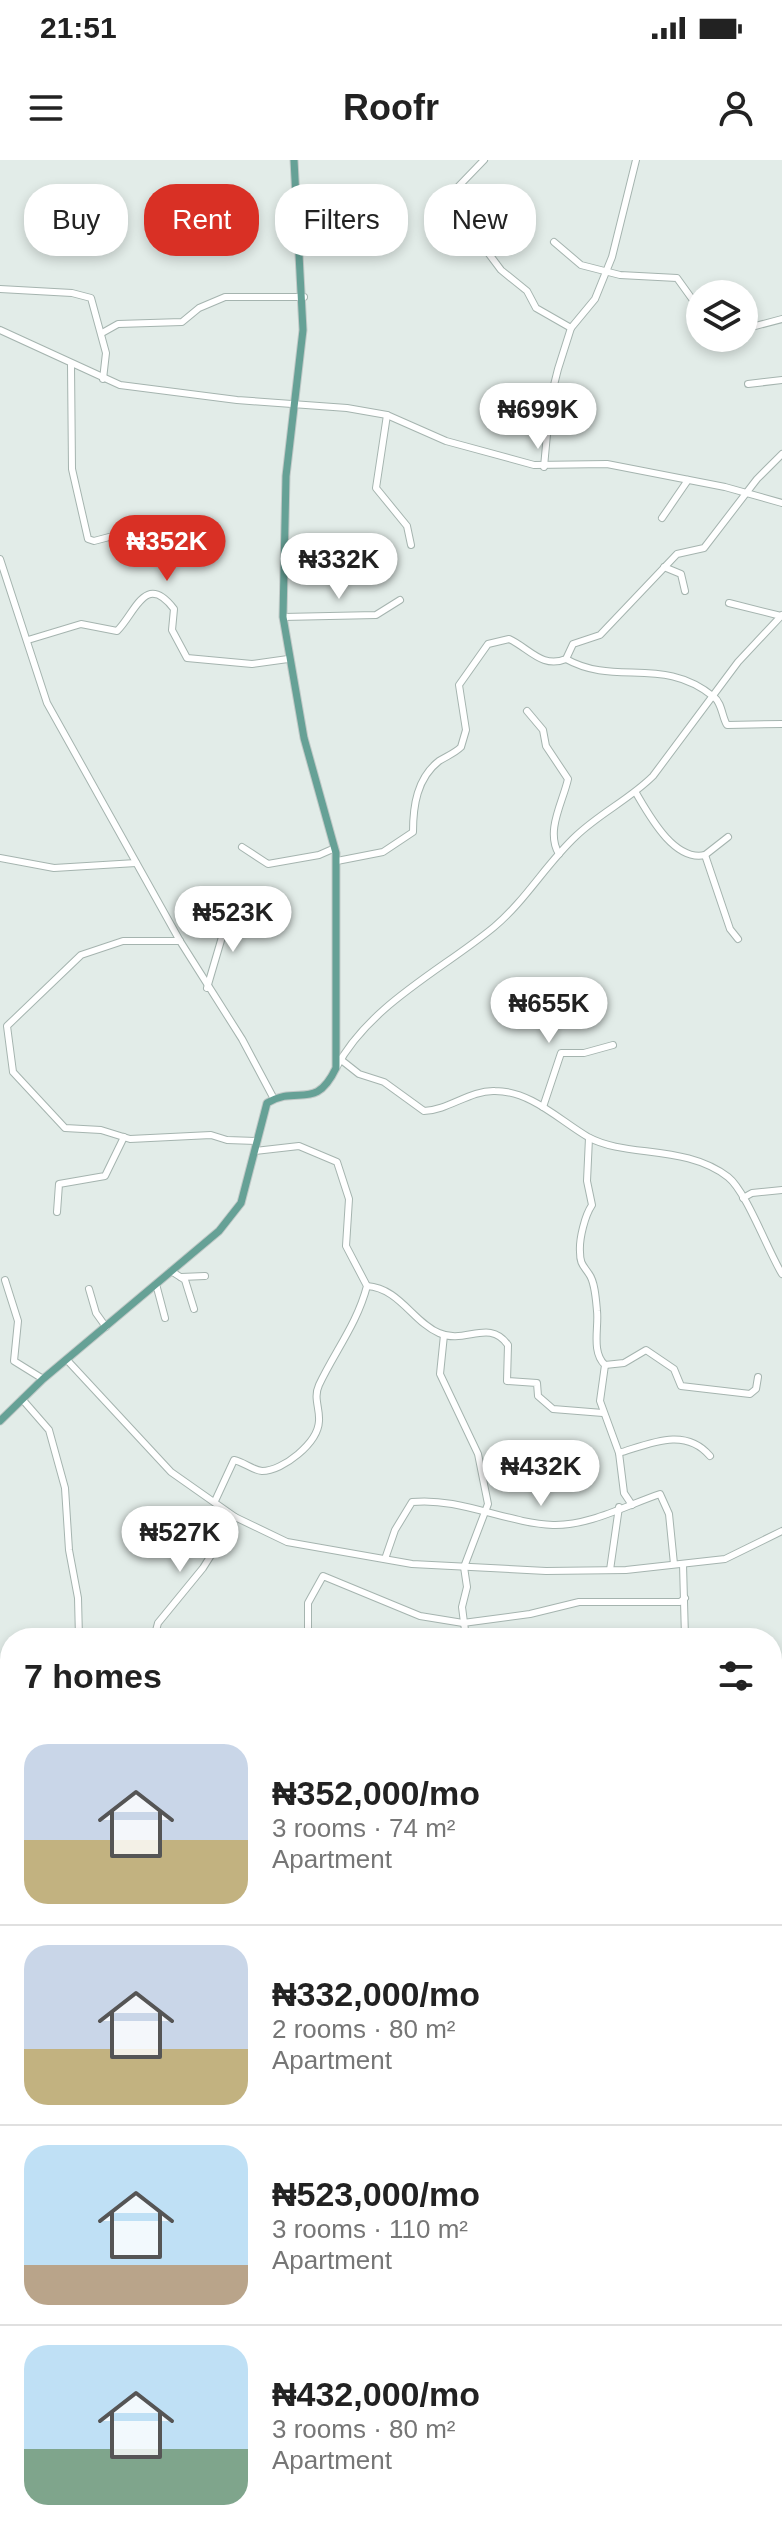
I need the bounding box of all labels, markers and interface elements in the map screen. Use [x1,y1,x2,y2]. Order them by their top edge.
text: 21:51 [40,11,117,44]
icon: menu [24,86,68,130]
icon: person [714,86,758,130]
text: Roofr [343,87,439,128]
chip: Buy [24,184,128,256]
chip: Rent [144,184,259,256]
chip: Filters [275,184,408,256]
chip: New [424,184,536,256]
map controls [686,280,758,352]
button: layers [686,280,758,352]
pin: ₦699K [482,383,594,451]
text: ₦699K [498,394,578,424]
pin: ₦352K [111,515,223,583]
text: ₦352K [127,526,207,556]
pin: ₦332K [283,533,395,601]
text: ₦332K [299,544,379,574]
pin: ₦523K [177,886,289,954]
text: ₦523K [193,897,273,927]
pin: ₦655K [493,977,605,1045]
text: ₦655K [509,988,589,1018]
pin: ₦432K [485,1440,597,1508]
text: ₦432K [501,1451,581,1481]
pin: ₦527K [124,1506,236,1574]
text: ₦527K [140,1517,220,1547]
icon: filters [714,1654,758,1698]
text: 7 homes [24,1657,162,1695]
text: ₦352,000/mo [272,1774,480,1812]
icon: home [88,1776,184,1872]
text: 3 rooms · 74 m² [272,1813,456,1843]
text: Apartment [272,1844,392,1874]
text: ₦332,000/mo [272,1975,480,2013]
icon: home [88,1977,184,2073]
text: 2 rooms · 80 m² [272,2014,456,2044]
text: Apartment [272,2045,392,2075]
text: ₦523,000/mo [272,2175,480,2213]
icon: home [88,2177,184,2273]
text: 3 rooms · 110 m² [272,2214,468,2244]
text: Apartment [272,2245,392,2275]
text: ₦432,000/mo [272,2375,480,2413]
icon: home [88,2377,184,2473]
text: 3 rooms · 80 m² [272,2414,456,2444]
text: Apartment [272,2445,392,2475]

